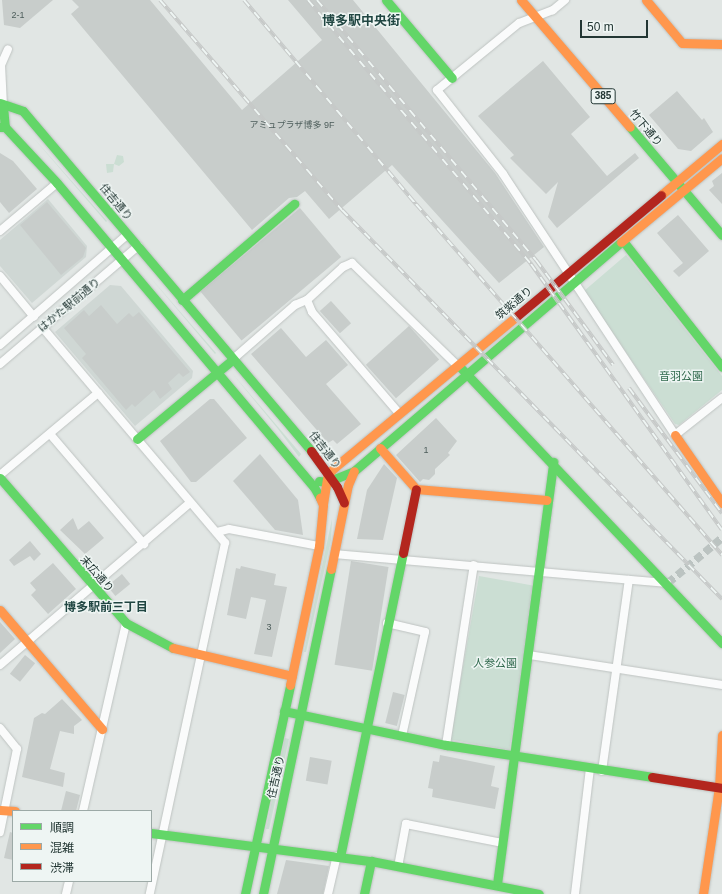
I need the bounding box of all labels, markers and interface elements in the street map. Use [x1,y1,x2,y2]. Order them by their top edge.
house number: 2-1 [11,10,25,20]
scale bar [582,12,650,38]
district label: 博多駅中央街 [322,13,400,29]
text: 50 m [587,20,614,34]
road number: 385 [590,88,616,104]
street label: 竹下通り [627,107,665,149]
house number: アミュプラザ博多 9F [249,120,335,130]
street label: 住吉通り [97,181,135,223]
street label: はかた駅前通り [35,275,103,335]
street label: 筑紫通り [493,284,535,322]
park label: 音羽公園 [659,369,703,383]
street label: 住吉通り [306,429,344,471]
house number: 1 [423,445,429,455]
street label: 末広通り [78,553,116,595]
district label: 博多駅前三丁目 [64,601,148,615]
house number: 3 [266,622,272,632]
park label: 人参公園 [473,656,517,670]
street label: 住吉通り [265,754,287,800]
legend [12,810,152,882]
text: 順調 [50,821,74,835]
text: 混雑 [50,841,74,855]
text: 渋滞 [50,861,74,875]

